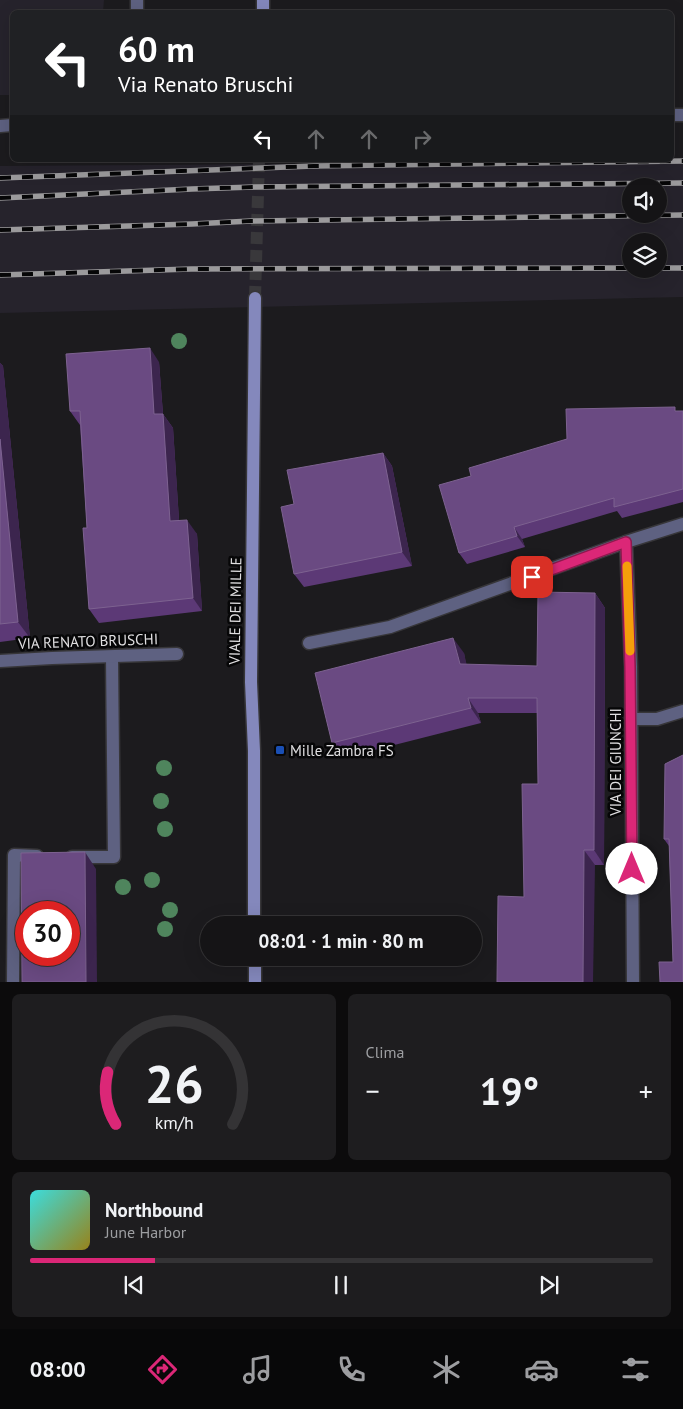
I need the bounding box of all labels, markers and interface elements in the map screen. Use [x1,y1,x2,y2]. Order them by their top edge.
text: 60 m [118,26,195,72]
icon: left [35,30,100,95]
text: Via Renato Bruschi [118,70,294,98]
icon: left [249,125,277,153]
icon: ahead [302,125,330,153]
icon: ahead [355,125,383,153]
icon: right [408,125,436,153]
map controls [622,178,667,278]
button: sound [622,178,667,223]
button: layers [622,233,667,278]
pin [511,556,553,598]
street label: VIALE DEI MILLE [225,557,245,666]
icon: arrive [518,563,546,591]
street label: VIA RENATO BRUSCHI [17,629,158,653]
street label: VIA DEI GIUNCHI [606,708,625,817]
place label: Mille Zambra FS [290,741,394,760]
marker: Mille Zambra FS [274,744,286,756]
position arrow [605,842,657,894]
speed limit sign: 30 [15,901,80,966]
text: 08:01 · 1 min · 80 m [258,929,424,953]
text: Clima [366,1042,405,1062]
text: 26 [144,1050,203,1117]
text: 19° [479,1066,539,1115]
text: − [366,1072,380,1109]
text: + [639,1072,653,1109]
text: km/h [154,1111,193,1134]
text: Northbound [105,1198,203,1222]
text: June Harbor [105,1222,186,1242]
icon: previous [120,1271,148,1299]
icon: pause [327,1271,355,1299]
icon: next [535,1271,563,1299]
icon: directions [145,1352,180,1387]
icon: music [240,1352,275,1387]
icon: phone [334,1352,369,1387]
icon: climate [429,1352,464,1387]
icon: car [524,1352,559,1387]
icon: filters [618,1352,653,1387]
text: 08:00 [30,1355,86,1383]

